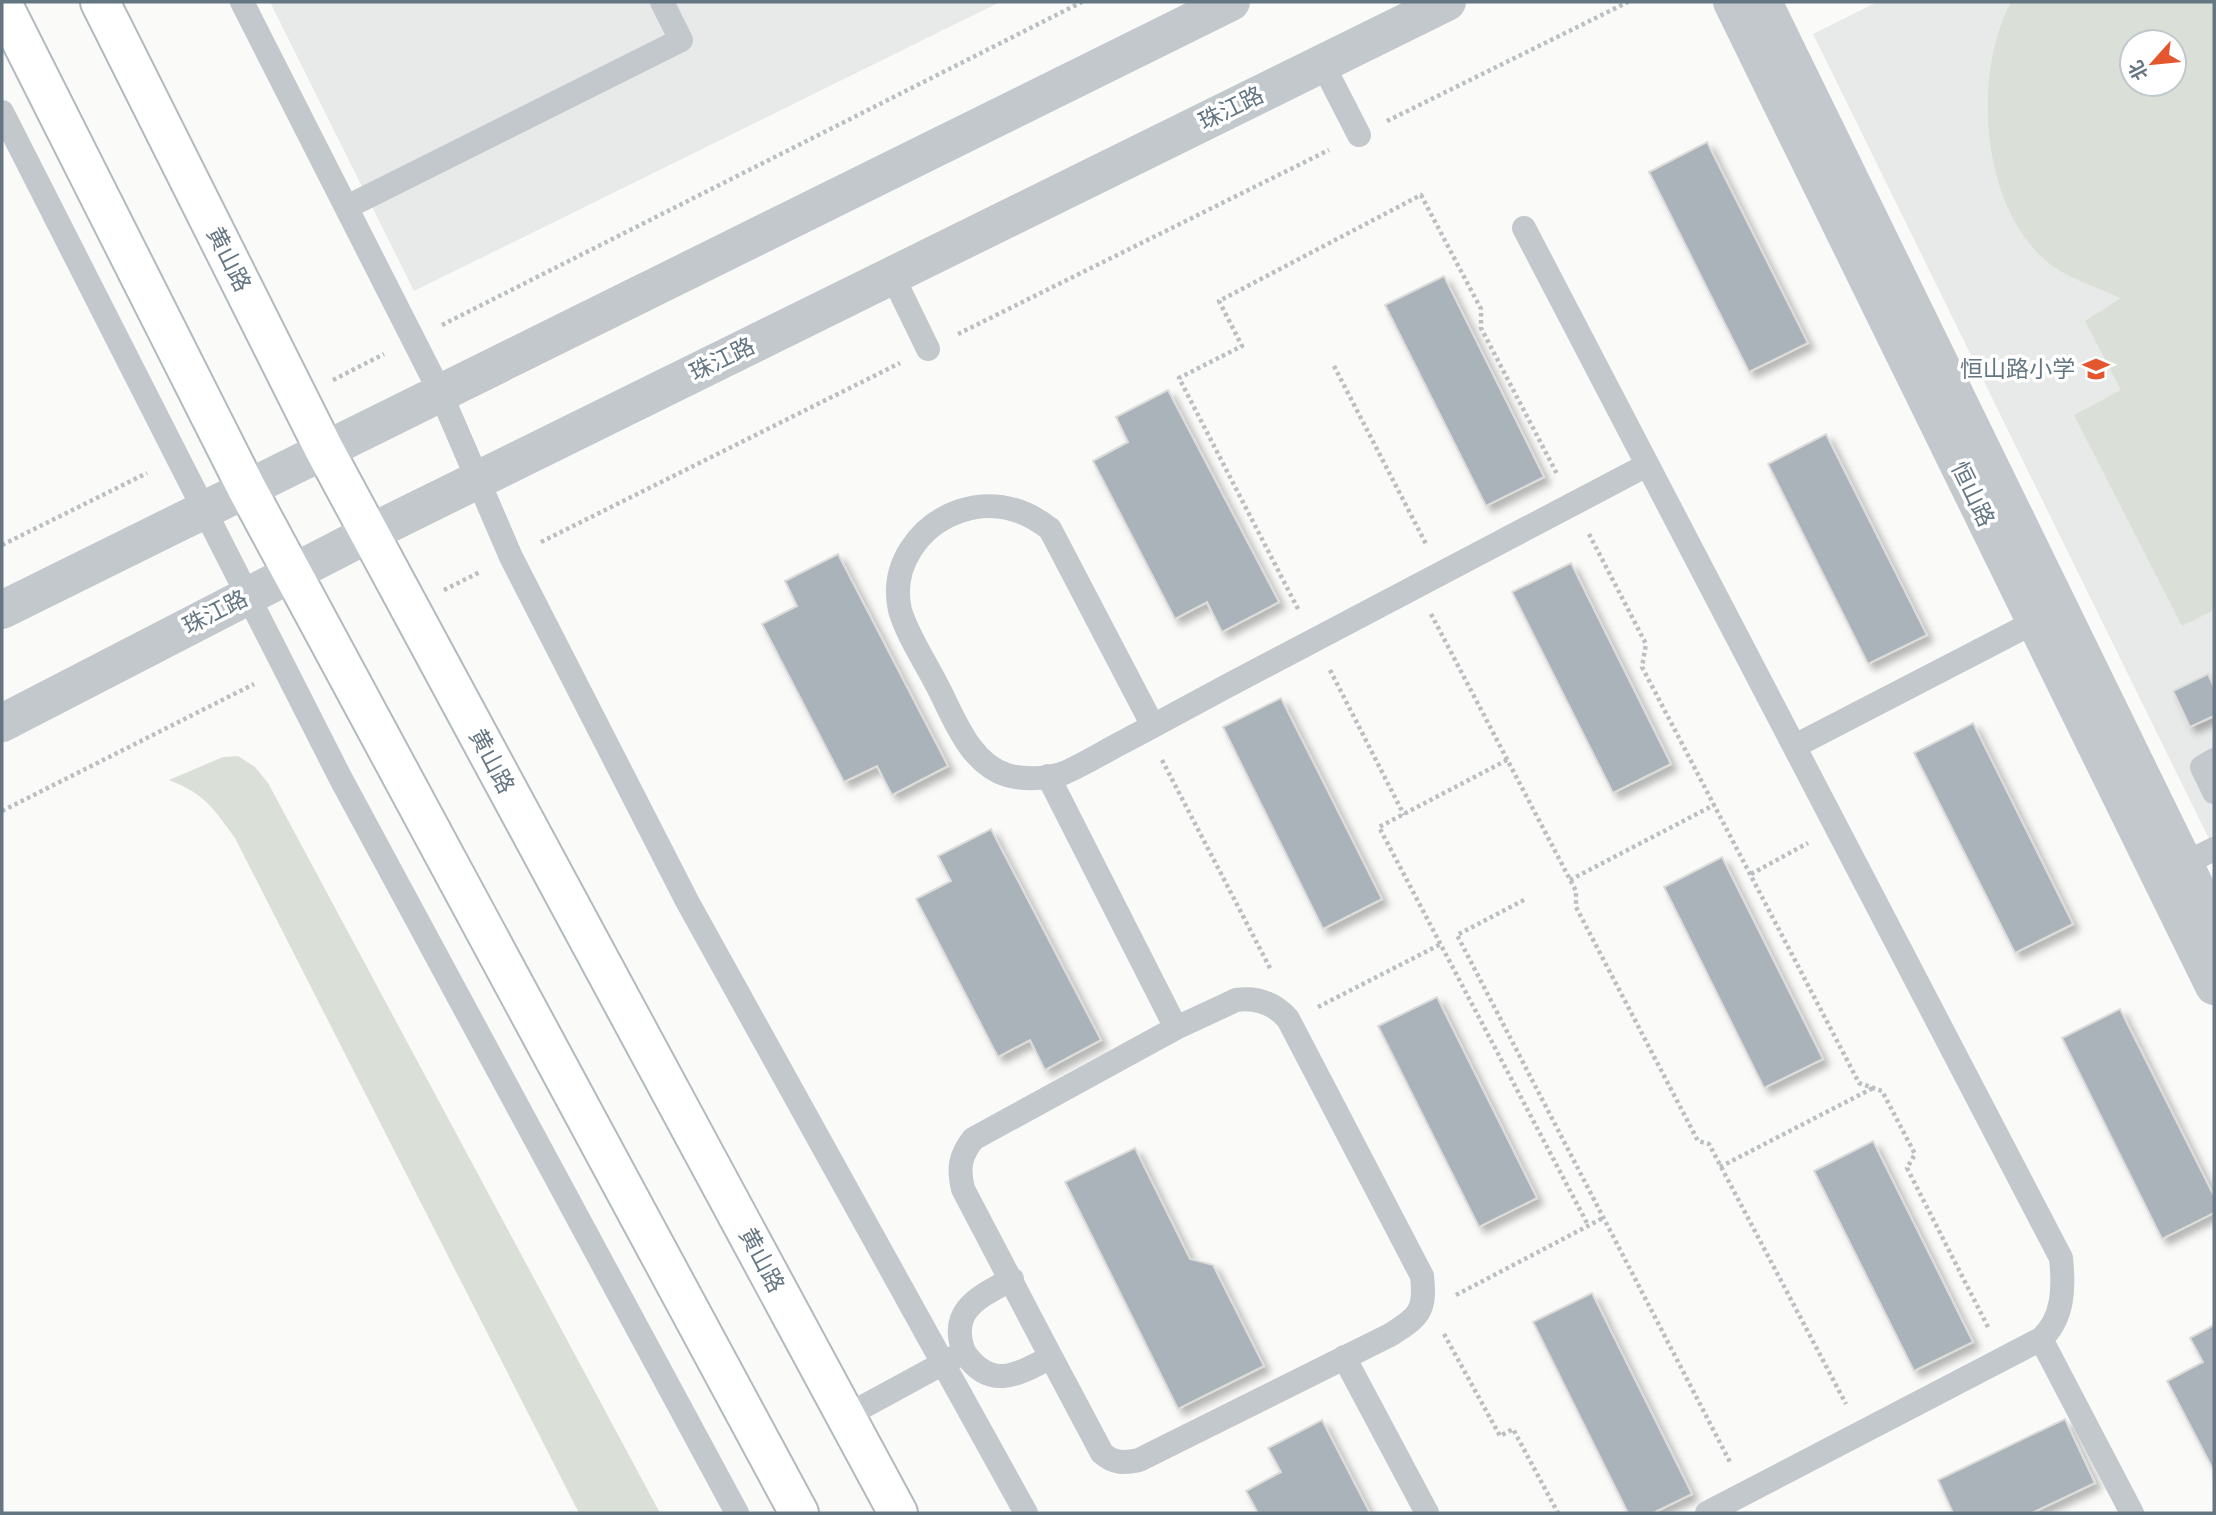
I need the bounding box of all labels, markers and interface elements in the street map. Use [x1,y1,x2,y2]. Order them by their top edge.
north arrow [2118,28,2188,98]
text: 北 [2125,57,2153,84]
street label: 珠江路 [1194,81,1269,137]
street label: 黄山路 [200,222,256,297]
street label: 珠江路 [685,332,760,388]
school or university icon: 恒山路小学 [2081,354,2111,384]
place label: 恒山路小学 [1960,356,2075,384]
street label: 恒山路 [1944,457,2000,532]
street label: 珠江路 [178,585,253,641]
street label: 黄山路 [463,724,520,799]
street label: 黄山路 [733,1223,790,1298]

